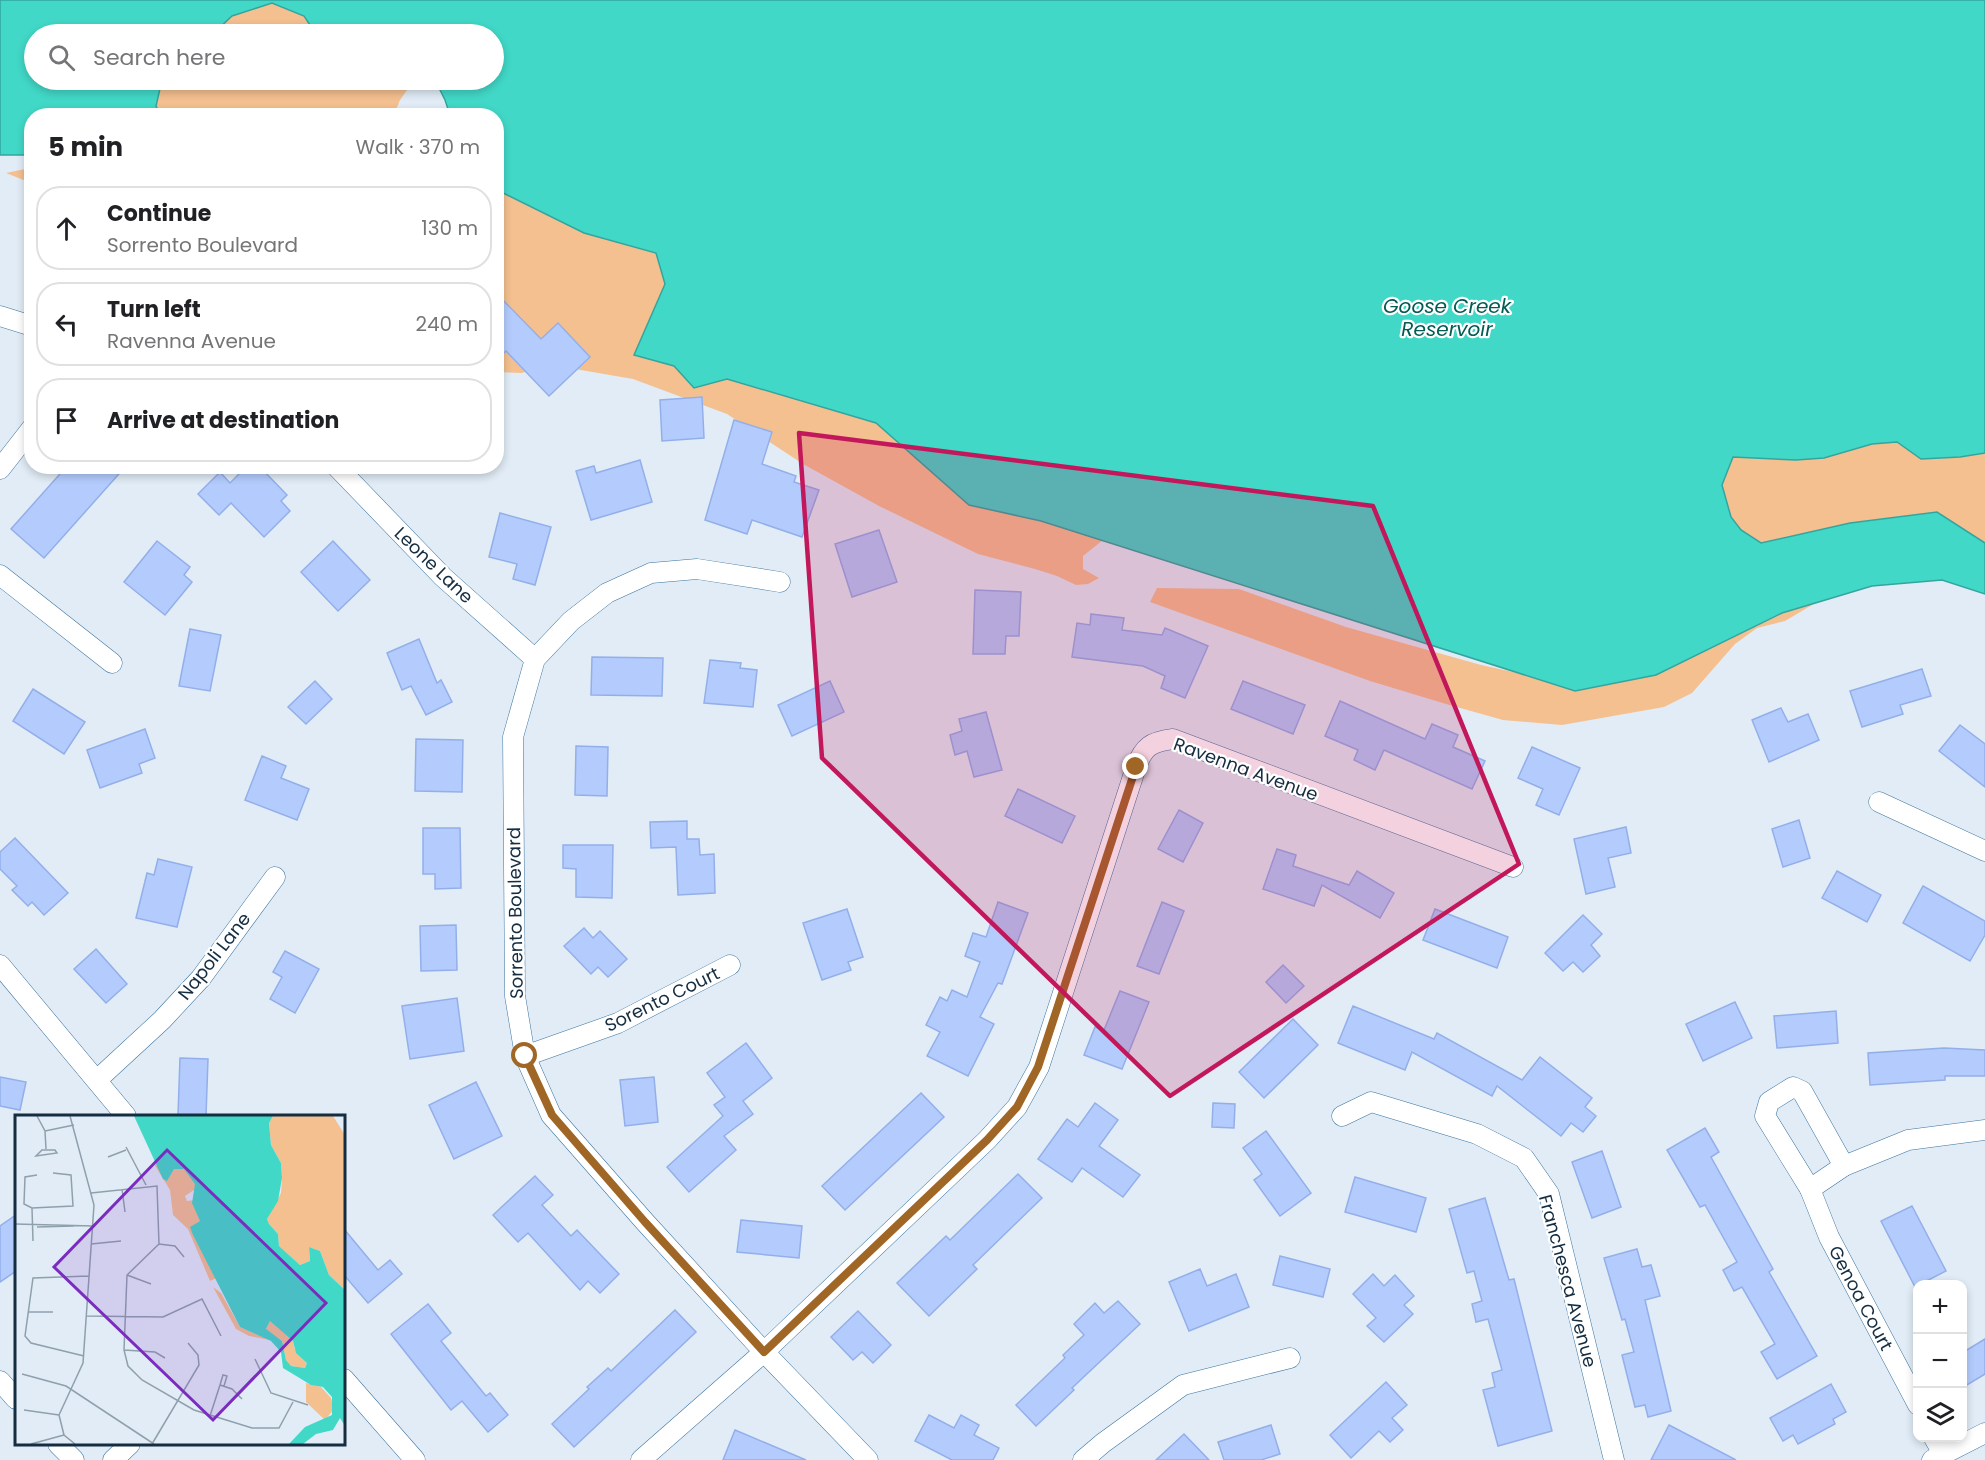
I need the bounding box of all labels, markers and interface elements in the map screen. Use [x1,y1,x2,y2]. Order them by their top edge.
search box [24,24,504,90]
icon: search [45,41,78,74]
text: Search here [93,42,226,73]
text: 5 min [48,129,123,165]
text: Walk · 370 m [356,133,480,161]
text: Continue [107,198,211,229]
icon: ahead [50,212,83,245]
text: 130 m [421,214,478,242]
text: Sorrento Boulevard [107,231,298,259]
water label: Goose Creek Reservoir [1383,292,1513,343]
text: Turn left [107,294,201,325]
icon: left [50,308,83,341]
text: 240 m [415,310,478,338]
text: Ravenna Avenue [107,327,276,355]
icon: arrive [50,404,83,437]
text: Arrive at destination [107,405,339,436]
street label: Leone Lane [389,521,479,609]
street label: Ravenna Avenue [1170,731,1322,807]
route end [1122,753,1148,779]
street label: Sorrento Boulevard [501,827,529,999]
street label: Napoli Lane [172,907,256,1005]
street label: Sorento Court [601,960,723,1038]
route start [511,1042,537,1068]
inset map [15,1115,345,1445]
street label: Franchesca Avenue [1533,1192,1603,1370]
street label: Genoa Court [1823,1241,1899,1355]
map controls [1913,1280,1967,1442]
button: + [1913,1280,1967,1334]
button: − [1913,1334,1967,1388]
button: layers [1913,1388,1967,1442]

